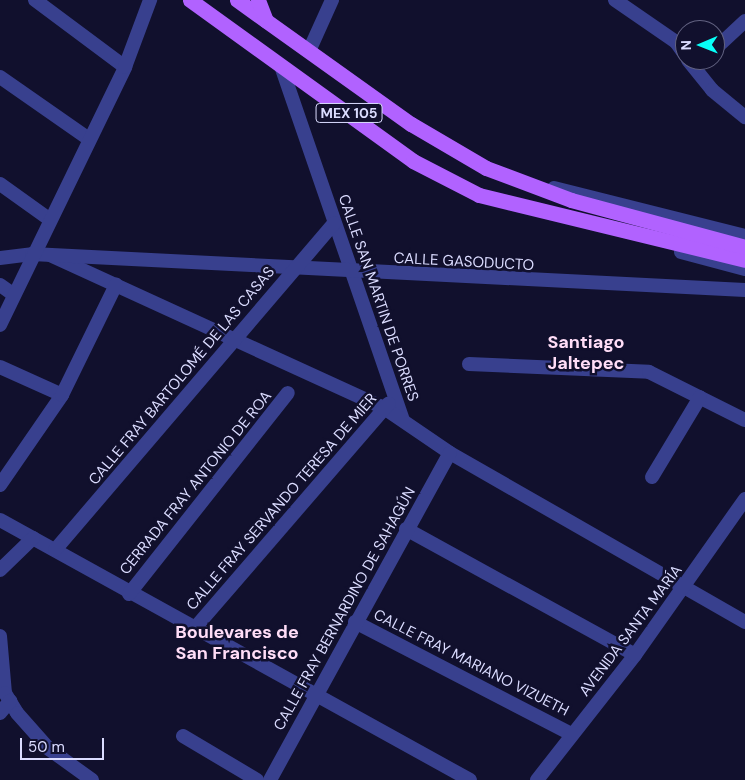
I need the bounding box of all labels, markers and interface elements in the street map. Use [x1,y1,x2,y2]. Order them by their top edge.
north arrow [675,20,725,70]
text: N [677,40,695,51]
road number: MEX 105 [315,102,383,125]
street label: CALLE SAN MARTIN DE PORRES [334,192,422,404]
street label: CALLE GASODUCTO [393,249,535,275]
street label: CALLE FRAY BARTOLOMÉ DE LAS CASAS [85,263,279,489]
district label: Santiago Jaltepec [547,332,625,374]
street label: CERRADA FRAY ANTONIO DE ROA [116,388,276,578]
street label: CALLE FRAY SERVANDO TERESA DE MIER [183,390,381,614]
street label: CALLE FRAY BERNARDINO DE SAHAGÚN [270,484,420,734]
street label: AVENIDA SANTA MARÍA [576,562,686,700]
street label: CALLE FRAY MARIANO VIZUETH [370,606,572,720]
district label: Boulevares de San Francisco [175,622,299,664]
scale bar [22,728,106,760]
text: 50 m [28,737,65,757]

